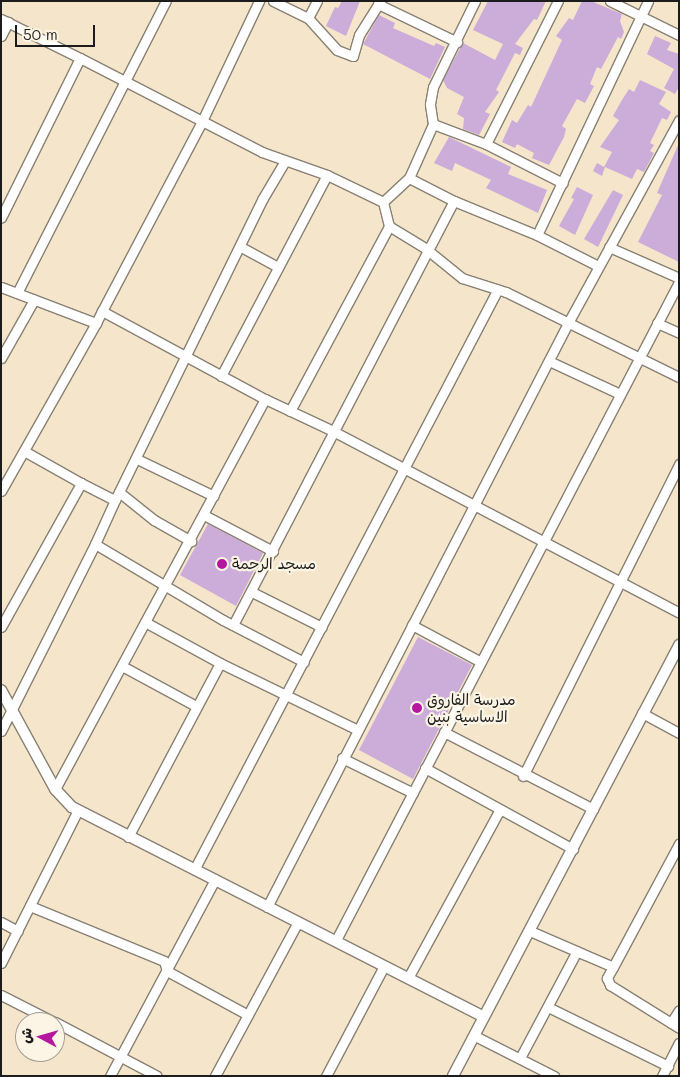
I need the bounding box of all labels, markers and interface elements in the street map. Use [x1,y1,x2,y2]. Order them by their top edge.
scale bar [18,15,98,47]
text: 50 m [23,24,58,44]
place label: مسجد الرحمة [232,555,316,573]
marker: مسجد الرحمة [216,558,228,570]
place label: مدرسة الفاروق الاساسية بنين [427,690,516,725]
marker: مدرسة الفاروق الاساسية بنين [411,702,423,714]
north arrow [15,1012,65,1062]
text: ش [15,1027,36,1044]

